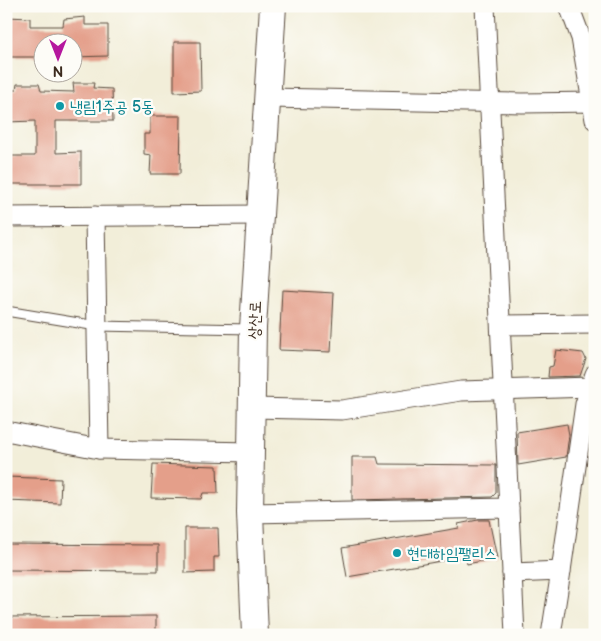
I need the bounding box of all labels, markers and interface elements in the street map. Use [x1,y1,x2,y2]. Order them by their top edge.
north arrow [32,32,82,82]
text: N [53,62,63,79]
place label: 냉림1주공 5동 [70,98,154,117]
marker: 냉림1주공 5동 [54,100,66,112]
street label: 상산로 [245,300,266,340]
place label: 현대하임팰리스 [407,545,497,564]
marker: 현대하임팰리스 [391,547,403,559]

